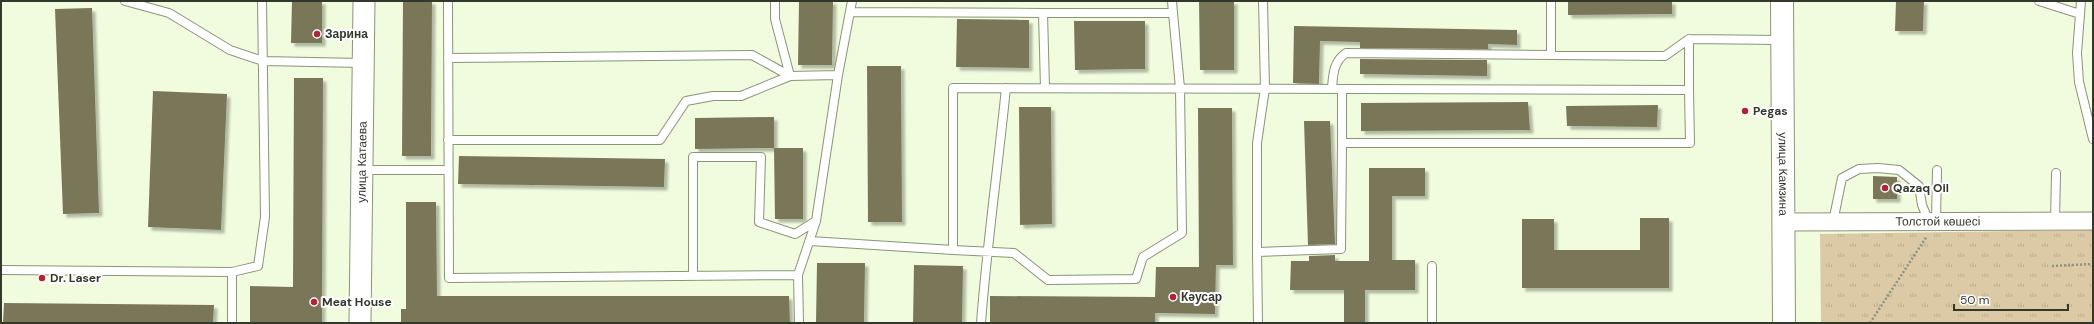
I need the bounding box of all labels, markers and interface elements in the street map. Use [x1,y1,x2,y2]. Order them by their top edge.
place label: Зарина [325,26,368,42]
marker: Зарина [312,29,322,39]
place label: Pegas [1753,103,1788,119]
marker: Pegas [1740,106,1750,116]
street label: улица Катаева [353,121,371,203]
street label: улица Камзина [1775,132,1791,216]
place label: Qazaq Oil [1893,180,1949,196]
marker: Qazaq Oil [1880,183,1890,193]
street label: Толстой көшесі [1896,213,1980,230]
place label: Dr. Laser [50,270,101,286]
marker: Dr. Laser [37,273,47,283]
scale bar [1954,286,2068,312]
place label: Кәусар [1181,289,1222,305]
marker: Кәусар [1168,292,1178,302]
text: 50 m [1960,292,1989,308]
place label: Meat House [322,294,392,310]
marker: Meat House [309,297,319,307]

